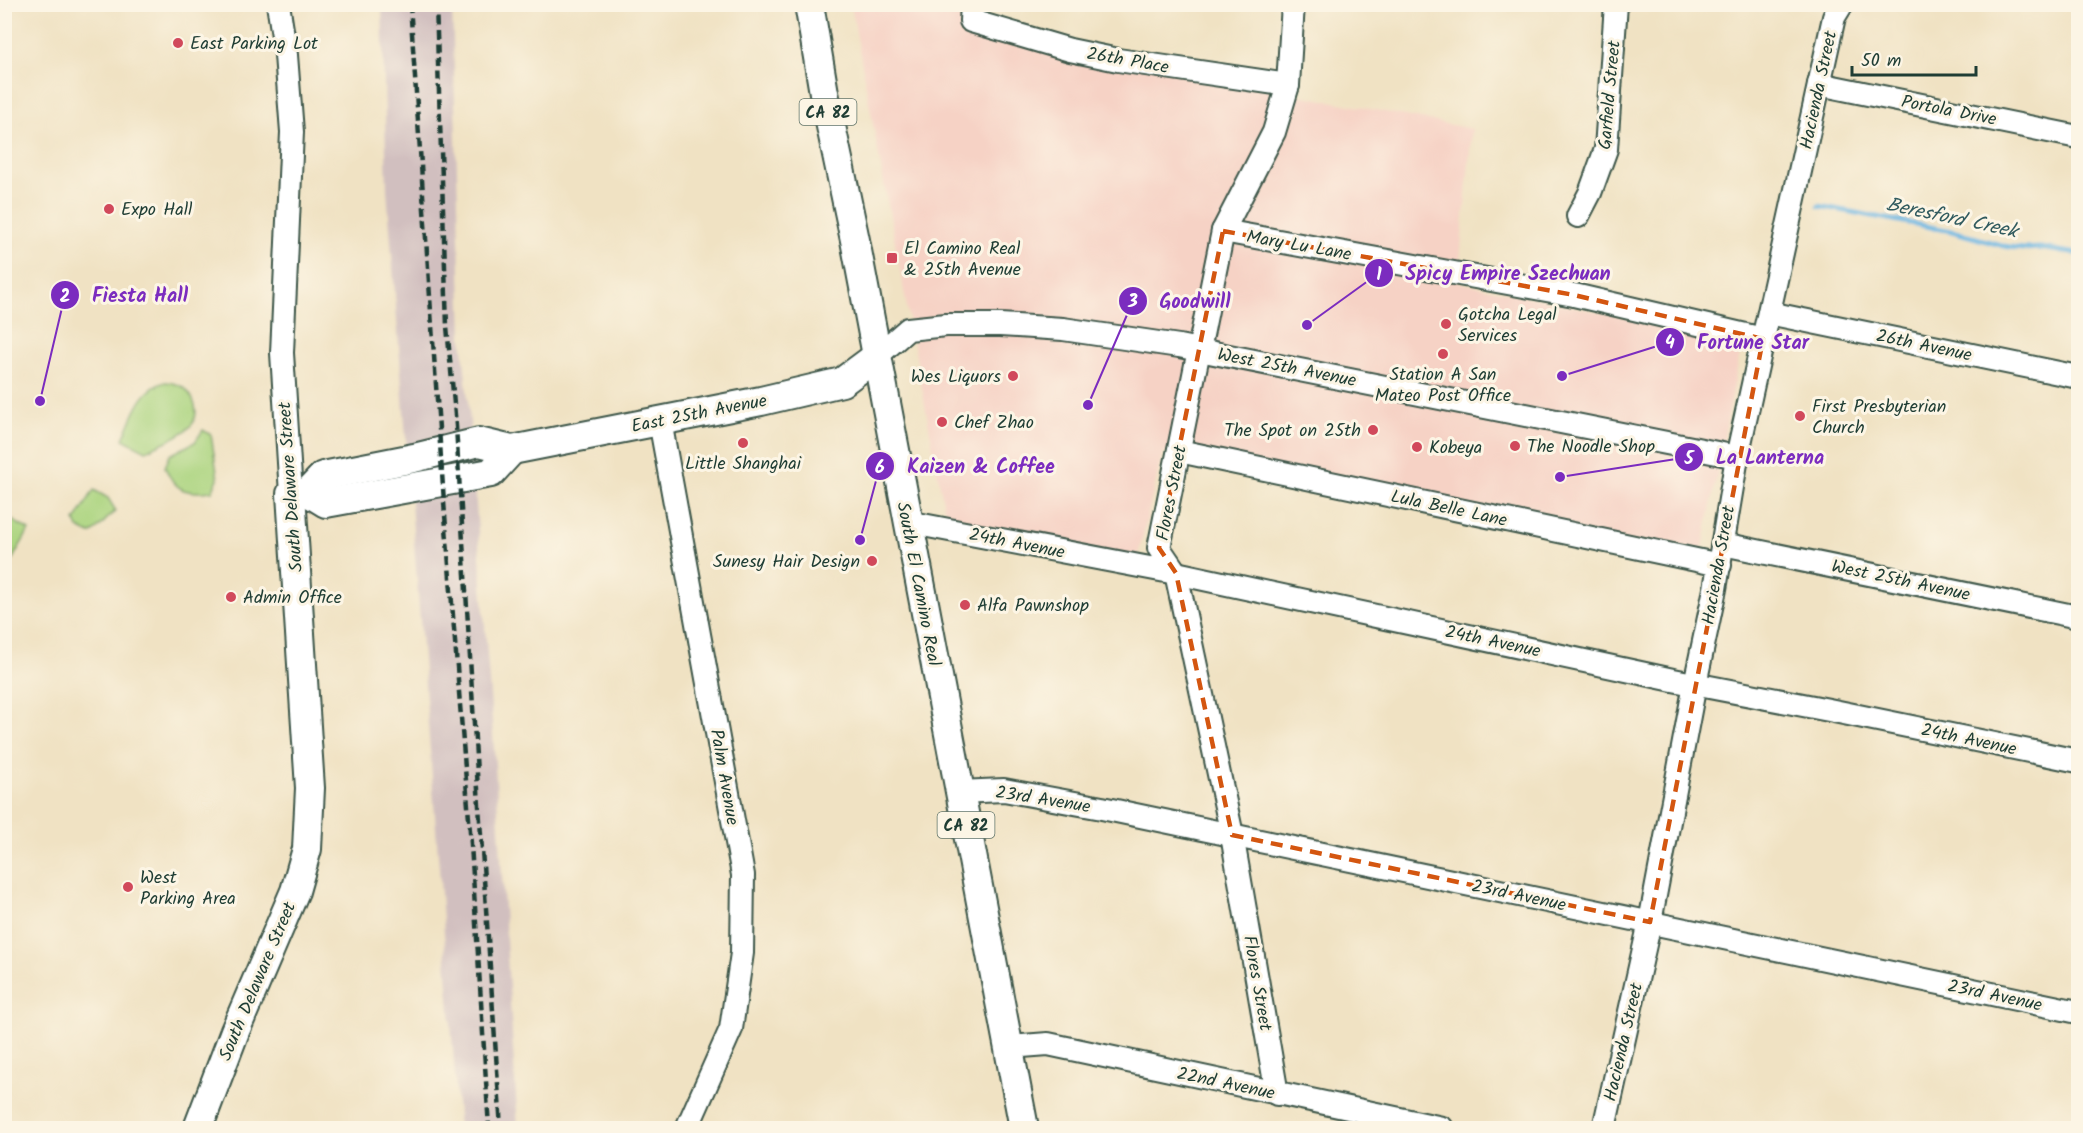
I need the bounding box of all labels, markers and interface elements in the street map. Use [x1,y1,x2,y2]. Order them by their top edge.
street label: Hacienda Street [1793,27,1846,152]
place label: East Parking Lot [190,30,319,59]
marker: East Parking Lot [171,36,185,50]
street label: Garfield Street [1591,38,1630,151]
scale bar [1852,39,1976,77]
street label: 26th Place [1084,40,1171,83]
text: 50 m [1861,47,1901,76]
street label: Portola Drive [1899,88,1999,135]
road number: CA 82 [800,99,856,125]
water label: Beresford Creek [1883,189,2023,249]
place label: Expo Hall [121,196,193,225]
marker: Expo Hall [102,202,116,216]
street label: Mary Lu Lane [1244,223,1353,270]
place label: El Camino Real & 25th Avenue [904,235,1021,285]
marker: El Camino Real & 25th Avenue [885,251,899,265]
callout: Spicy Empire Szechuan [1364,254,1623,292]
text: Spicy Empire Szechuan [1405,259,1611,291]
text: 1 [1376,261,1382,290]
callout: Fiesta Hall [50,276,200,314]
text: Fiesta Hall [92,281,189,313]
callout: Goodwill [1118,282,1243,320]
text: 2 [60,283,70,312]
text: Goodwill [1160,287,1231,319]
text: 3 [1127,288,1138,317]
place label: Gotcha Legal Services [1458,301,1557,351]
marker: Gotcha Legal Services [1439,317,1453,331]
street label: 26th Avenue [1873,322,1974,371]
callout: Fortune Star [1655,323,1821,361]
text: Fortune Star [1697,328,1810,360]
text: 4 [1665,329,1675,358]
street label: West 25th Avenue [1215,341,1359,396]
marker: Station A San Mateo Post Office [1436,347,1450,361]
place label: Station A San Mateo Post Office [1375,361,1511,411]
place label: Wes Liquors [911,363,1001,392]
marker: Wes Liquors [1006,369,1020,383]
street label: East 25th Avenue [629,387,770,442]
place label: First Presbyterian Church [1812,393,1946,443]
street label: South Delaware Street [271,400,312,573]
place label: Chef Zhao [954,409,1034,438]
marker: First Presbyterian Church [1793,409,1807,423]
marker: Chef Zhao [935,415,949,429]
place label: The Spot on 25th [1224,417,1361,446]
marker: The Spot on 25th [1366,423,1380,437]
place label: The Noodle Shop [1527,433,1655,462]
place label: Kobeya [1429,434,1482,463]
marker: Little Shanghai [736,436,750,450]
callout: La Lanterna [1674,438,1836,476]
marker: The Noodle Shop [1508,439,1522,453]
marker: Kobeya [1410,440,1424,454]
street label: Flores Street [1149,442,1196,543]
text: La Lanterna [1716,443,1824,475]
text: 5 [1683,445,1695,474]
callout: Kaizen & Coffee [865,447,1067,485]
place label: Little Shanghai [685,450,802,479]
text: Kaizen & Coffee [907,452,1055,484]
text: 6 [875,454,885,483]
street label: Lula Belle Lane [1388,483,1510,536]
street label: South El Camino Real [887,500,948,669]
street label: Hacienda Street [1695,502,1744,627]
street label: 24th Avenue [966,521,1067,568]
place label: Sunesy Hair Design [713,548,860,577]
street label: West 25th Avenue [1829,553,1973,610]
marker: Sunesy Hair Design [865,554,879,568]
place label: Admin Office [243,584,342,613]
marker: Admin Office [224,590,238,604]
place label: Alfa Pawnshop [977,592,1089,621]
marker: Alfa Pawnshop [958,598,972,612]
street label: 24th Avenue [1442,618,1543,667]
street label: 24th Avenue [1918,716,2019,765]
street label: Palm Avenue [701,727,746,828]
street label: 23rd Avenue [993,779,1092,822]
road number: CA 82 [938,812,994,838]
place label: West Parking Area [140,864,236,914]
street label: 23rd Avenue [1469,872,1569,921]
marker: West Parking Area [121,880,135,894]
street label: South Delaware Street [212,897,305,1066]
street label: Flores Street [1234,933,1279,1034]
street label: 23rd Avenue [1945,972,2045,1021]
street label: Hacienda Street [1597,979,1652,1104]
street label: 22nd Avenue [1174,1060,1277,1109]

